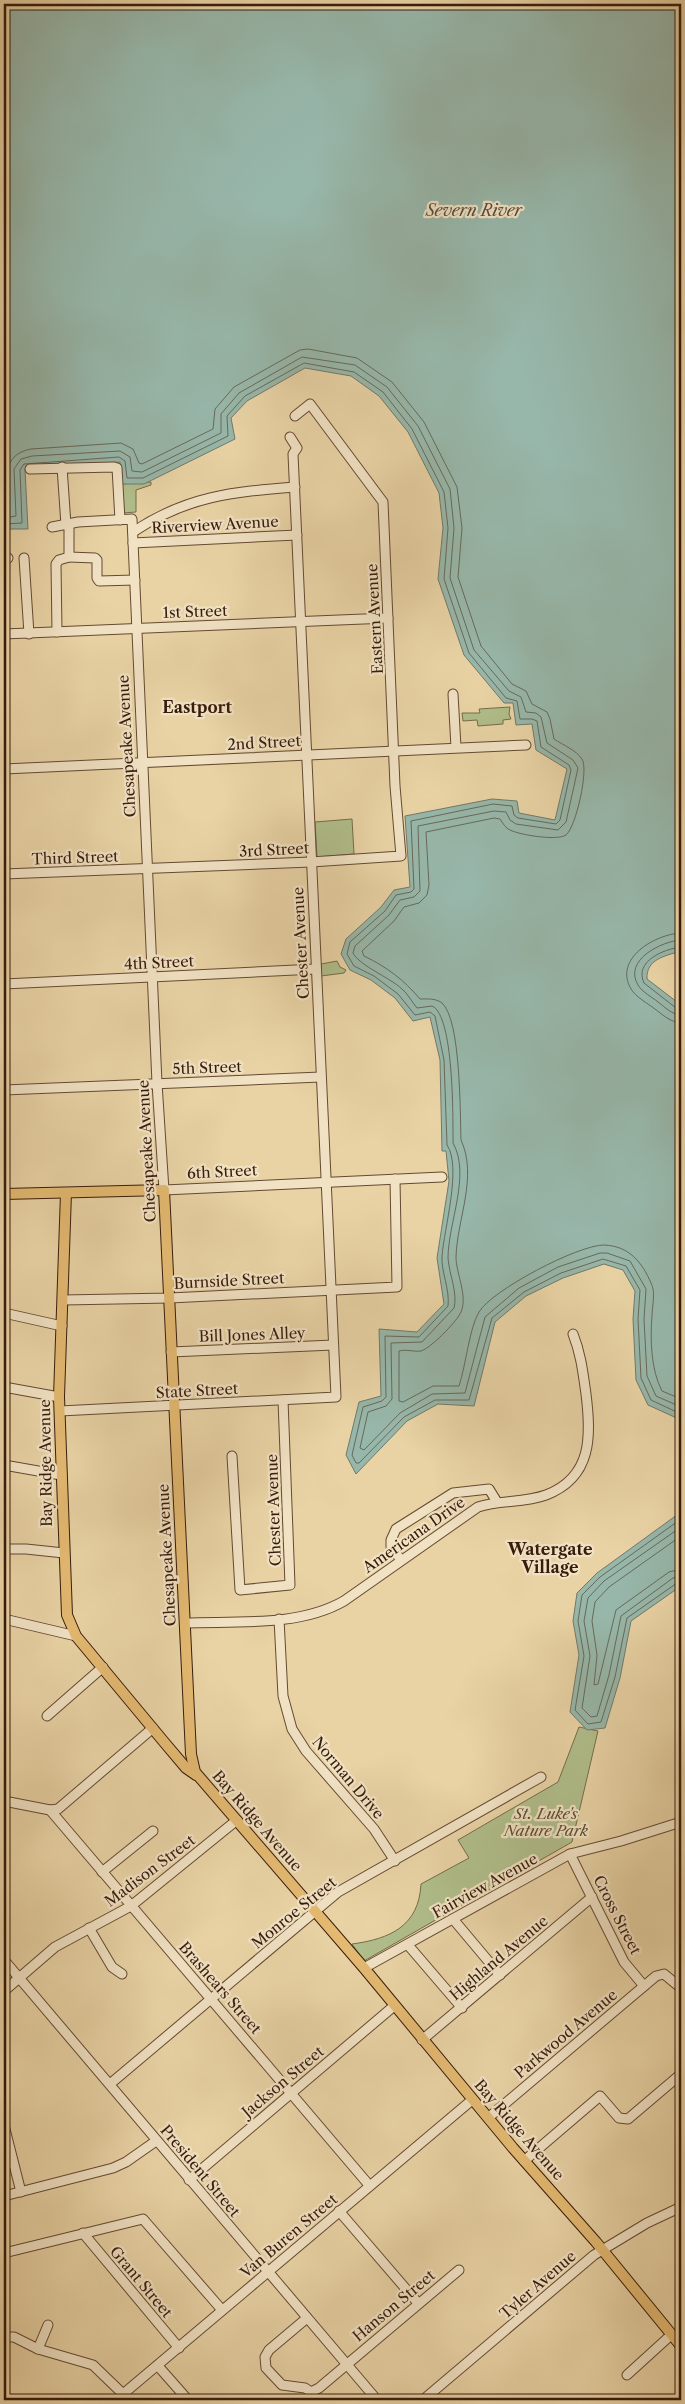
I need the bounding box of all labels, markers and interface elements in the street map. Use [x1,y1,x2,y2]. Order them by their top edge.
water label: Severn River [425,200,523,220]
street label: Riverview Avenue [151,512,279,537]
street label: Eastern Avenue [362,563,387,675]
street label: 1st Street [162,601,228,622]
street label: Chesapeake Avenue [113,674,140,818]
district label: Eastport [162,697,232,717]
street label: 2nd Street [227,731,302,754]
street label: 3rd Street [239,838,310,861]
street label: Third Street [31,846,119,869]
street label: Chester Avenue [288,886,313,1000]
street label: 4th Street [124,951,195,974]
street label: 5th Street [172,1057,243,1078]
street label: Chesapeake Avenue [133,1079,160,1223]
street label: 6th Street [187,1160,258,1183]
street label: Burnside Street [173,1268,285,1293]
street label: Bill Jones Alley [198,1323,306,1346]
street label: State Street [155,1379,239,1402]
street label: Bay Ridge Avenue [35,1399,56,1527]
street label: Chester Avenue [262,1454,285,1566]
street label: Chesapeake Avenue [153,1483,180,1627]
street label: Americana Drive [358,1492,468,1577]
district label: Watergate Village [506,1539,593,1577]
street label: Norman Drive [308,1733,388,1823]
street label: Bay Ridge Avenue [208,1766,306,1875]
park label: St. Luke's Nature Park [503,1804,588,1840]
street label: Madison Street [101,1830,199,1911]
street label: Fairview Avenue [429,1849,541,1922]
street label: Monroe Street [247,1872,340,1953]
street label: Cross Street [589,1872,646,1958]
street label: Highland Avenue [446,1911,552,2004]
street label: Brashears Street [175,1938,266,2038]
street label: Parkwood Avenue [510,1985,621,2082]
street label: Jackson Street [236,2041,328,2123]
street label: Bay Ridge Avenue [470,2075,568,2184]
street label: President Street [156,2121,245,2221]
street label: Van Buren Street [236,2189,342,2282]
street label: Grant Street [106,2242,177,2322]
street label: Tyler Avenue [496,2246,580,2323]
street label: Hanson Street [349,2265,439,2346]

